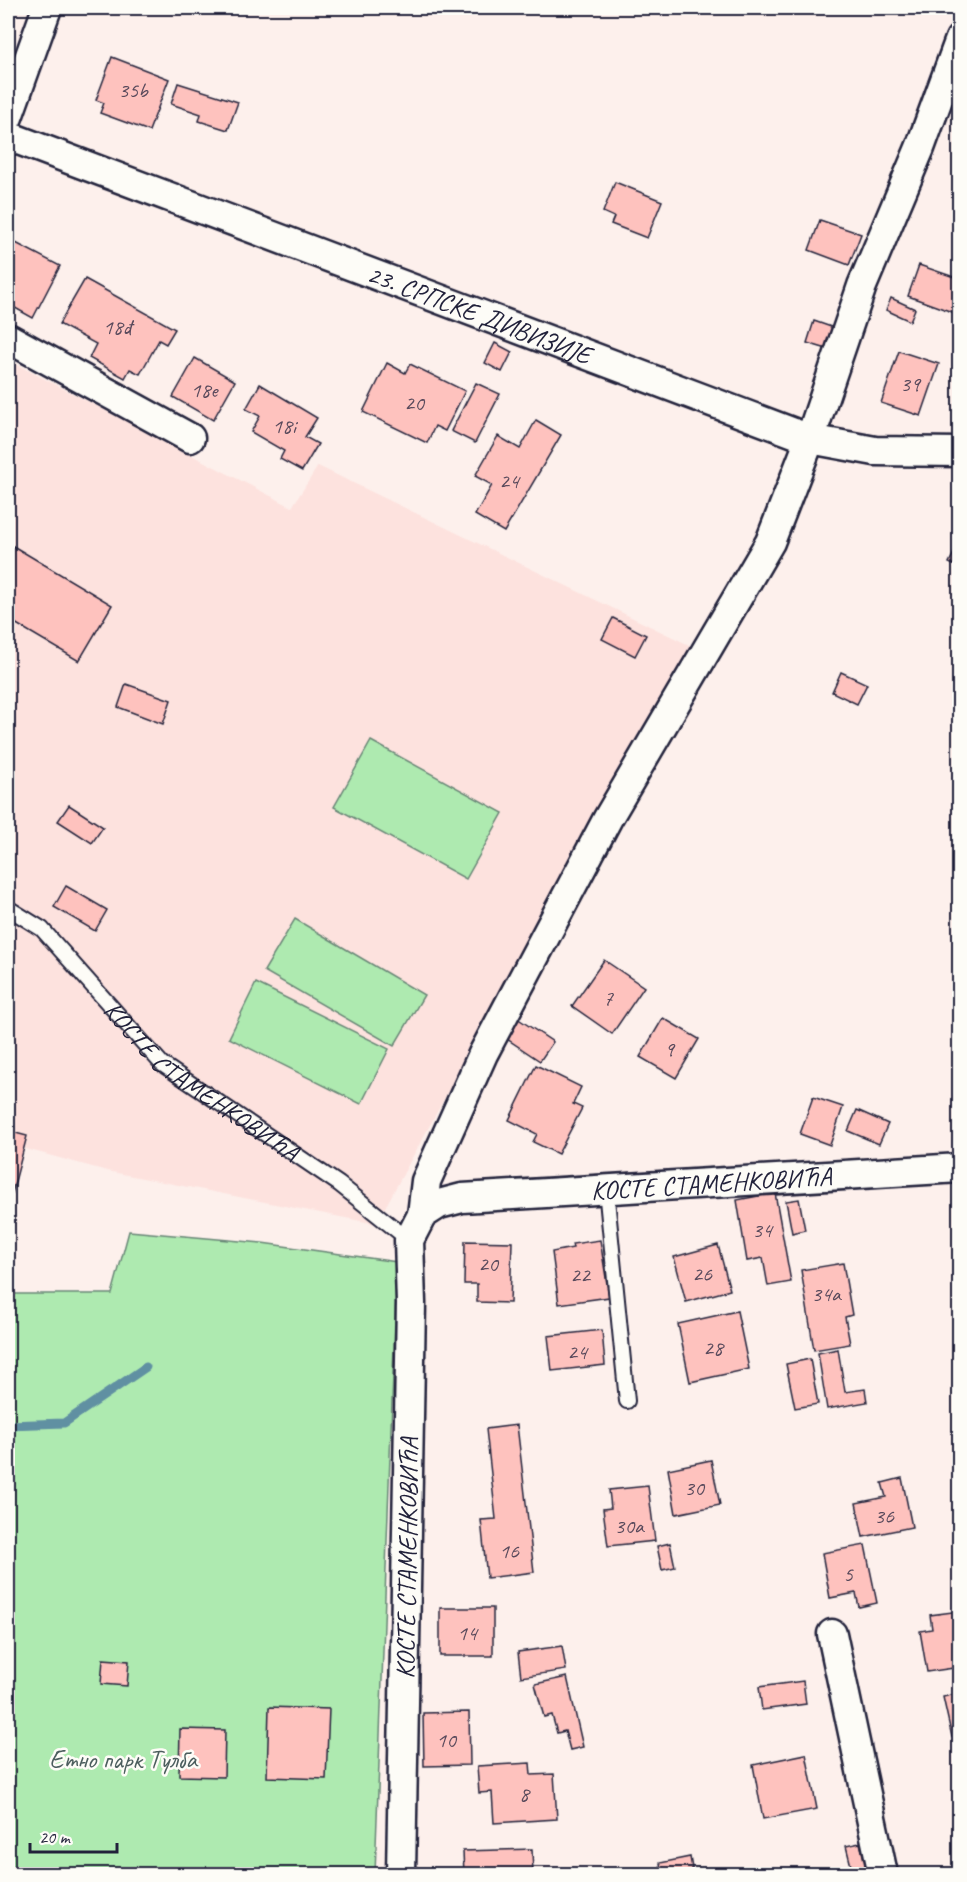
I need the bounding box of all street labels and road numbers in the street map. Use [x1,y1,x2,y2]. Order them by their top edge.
street label: 23. СРПСКЕ ДИВИЗИЈЕ [363,257,598,373]
street label: КОСТЕ СТАМЕНКОВИЋА [97,994,307,1170]
street label: КОСТЕ СТАМЕНКОВИЋА [590,1160,834,1207]
street label: КОСТЕ СТАМЕНКОВИЋА [388,1435,426,1679]

